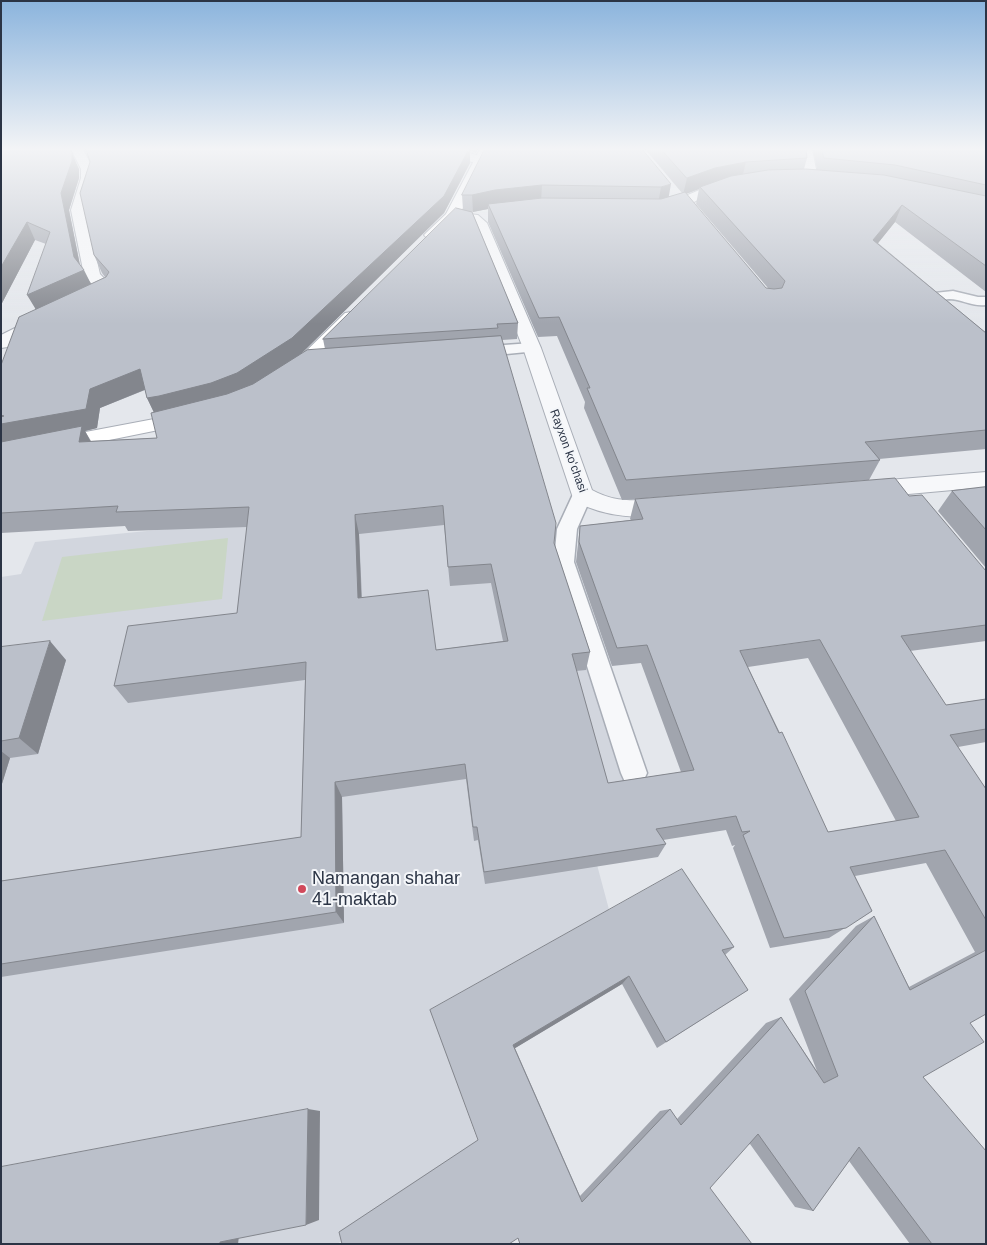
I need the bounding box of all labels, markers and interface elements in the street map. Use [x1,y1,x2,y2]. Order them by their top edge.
street label: Rayxon koʻchasi [546,407,590,495]
place label: Namangan shahar 41-maktab [312,868,460,911]
marker: Namangan shahar 41-maktab [296,883,308,895]

